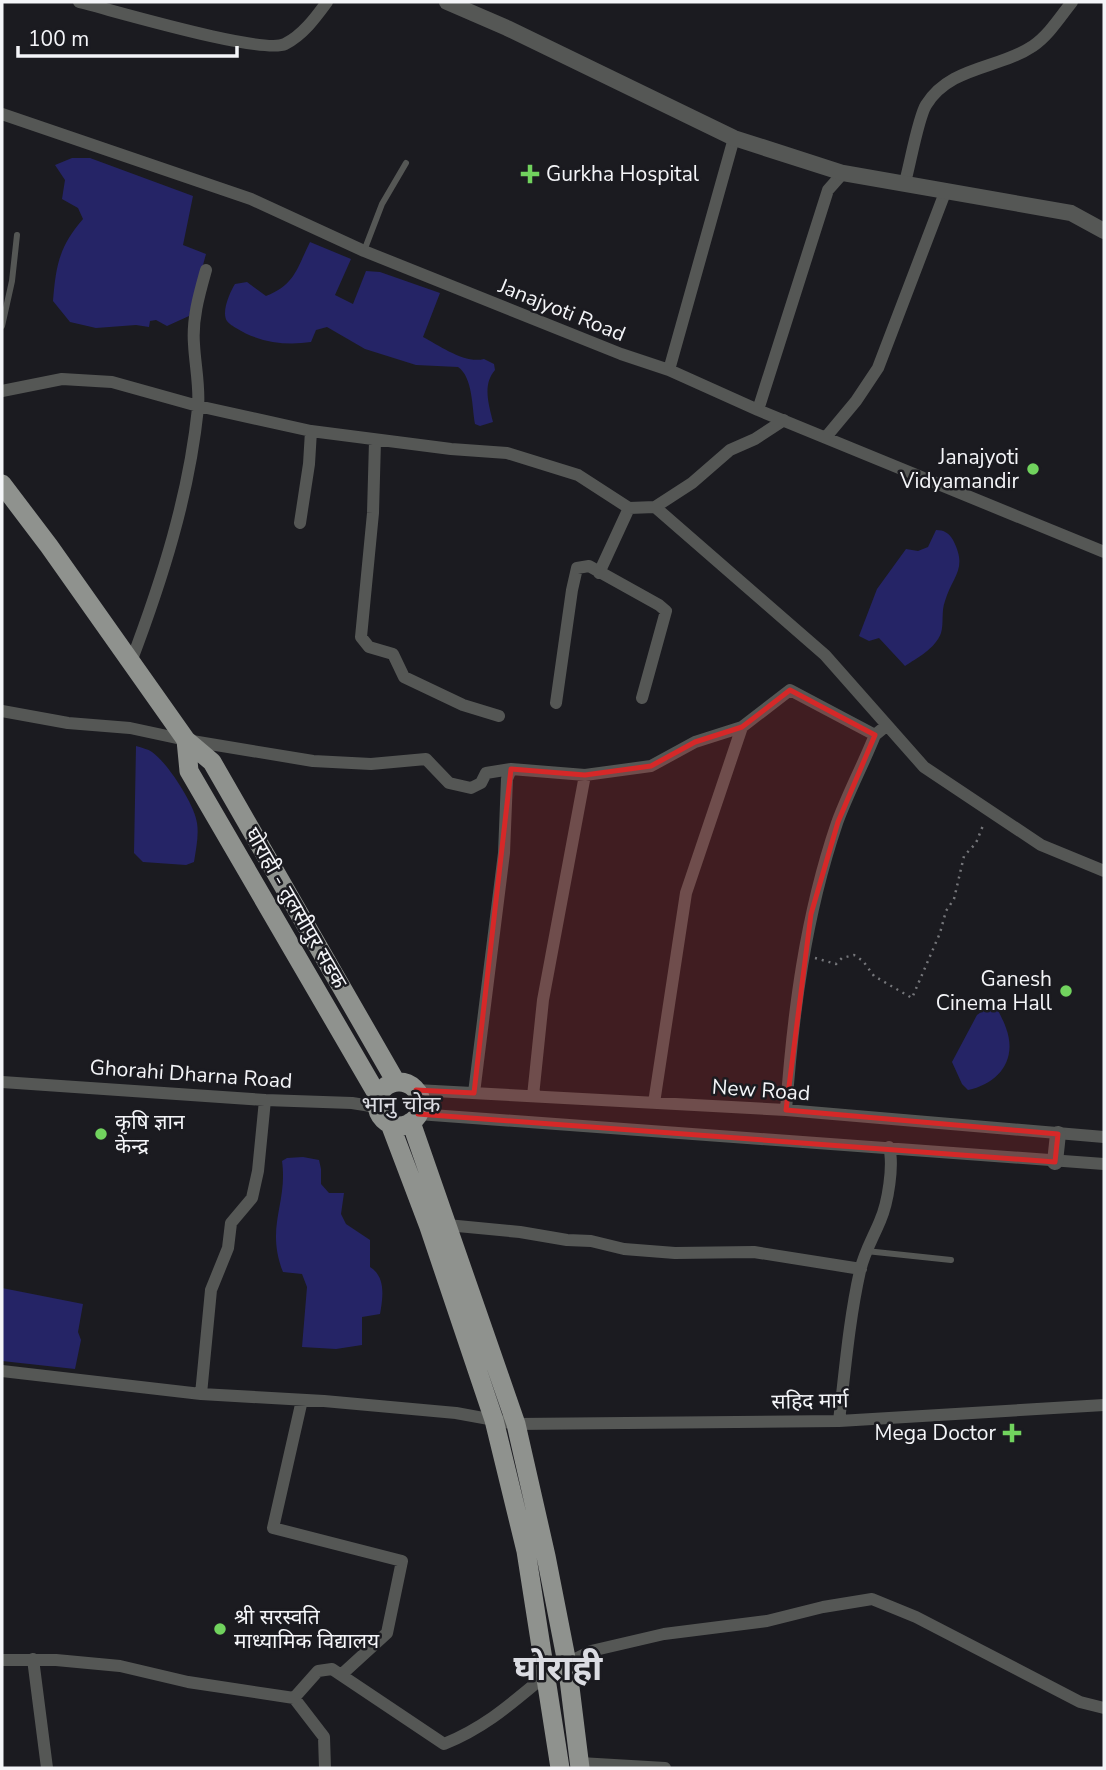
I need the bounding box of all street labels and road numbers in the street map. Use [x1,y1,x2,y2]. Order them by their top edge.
street label: Janajyoti Road [493,271,630,348]
street label: घोराही - तुलसीपुर सडक [239,822,354,994]
street label: Ghorahi Dharna Road [89,1053,293,1095]
street label: New Road [711,1073,811,1107]
street label: सहिद मार्ग [771,1386,850,1416]

